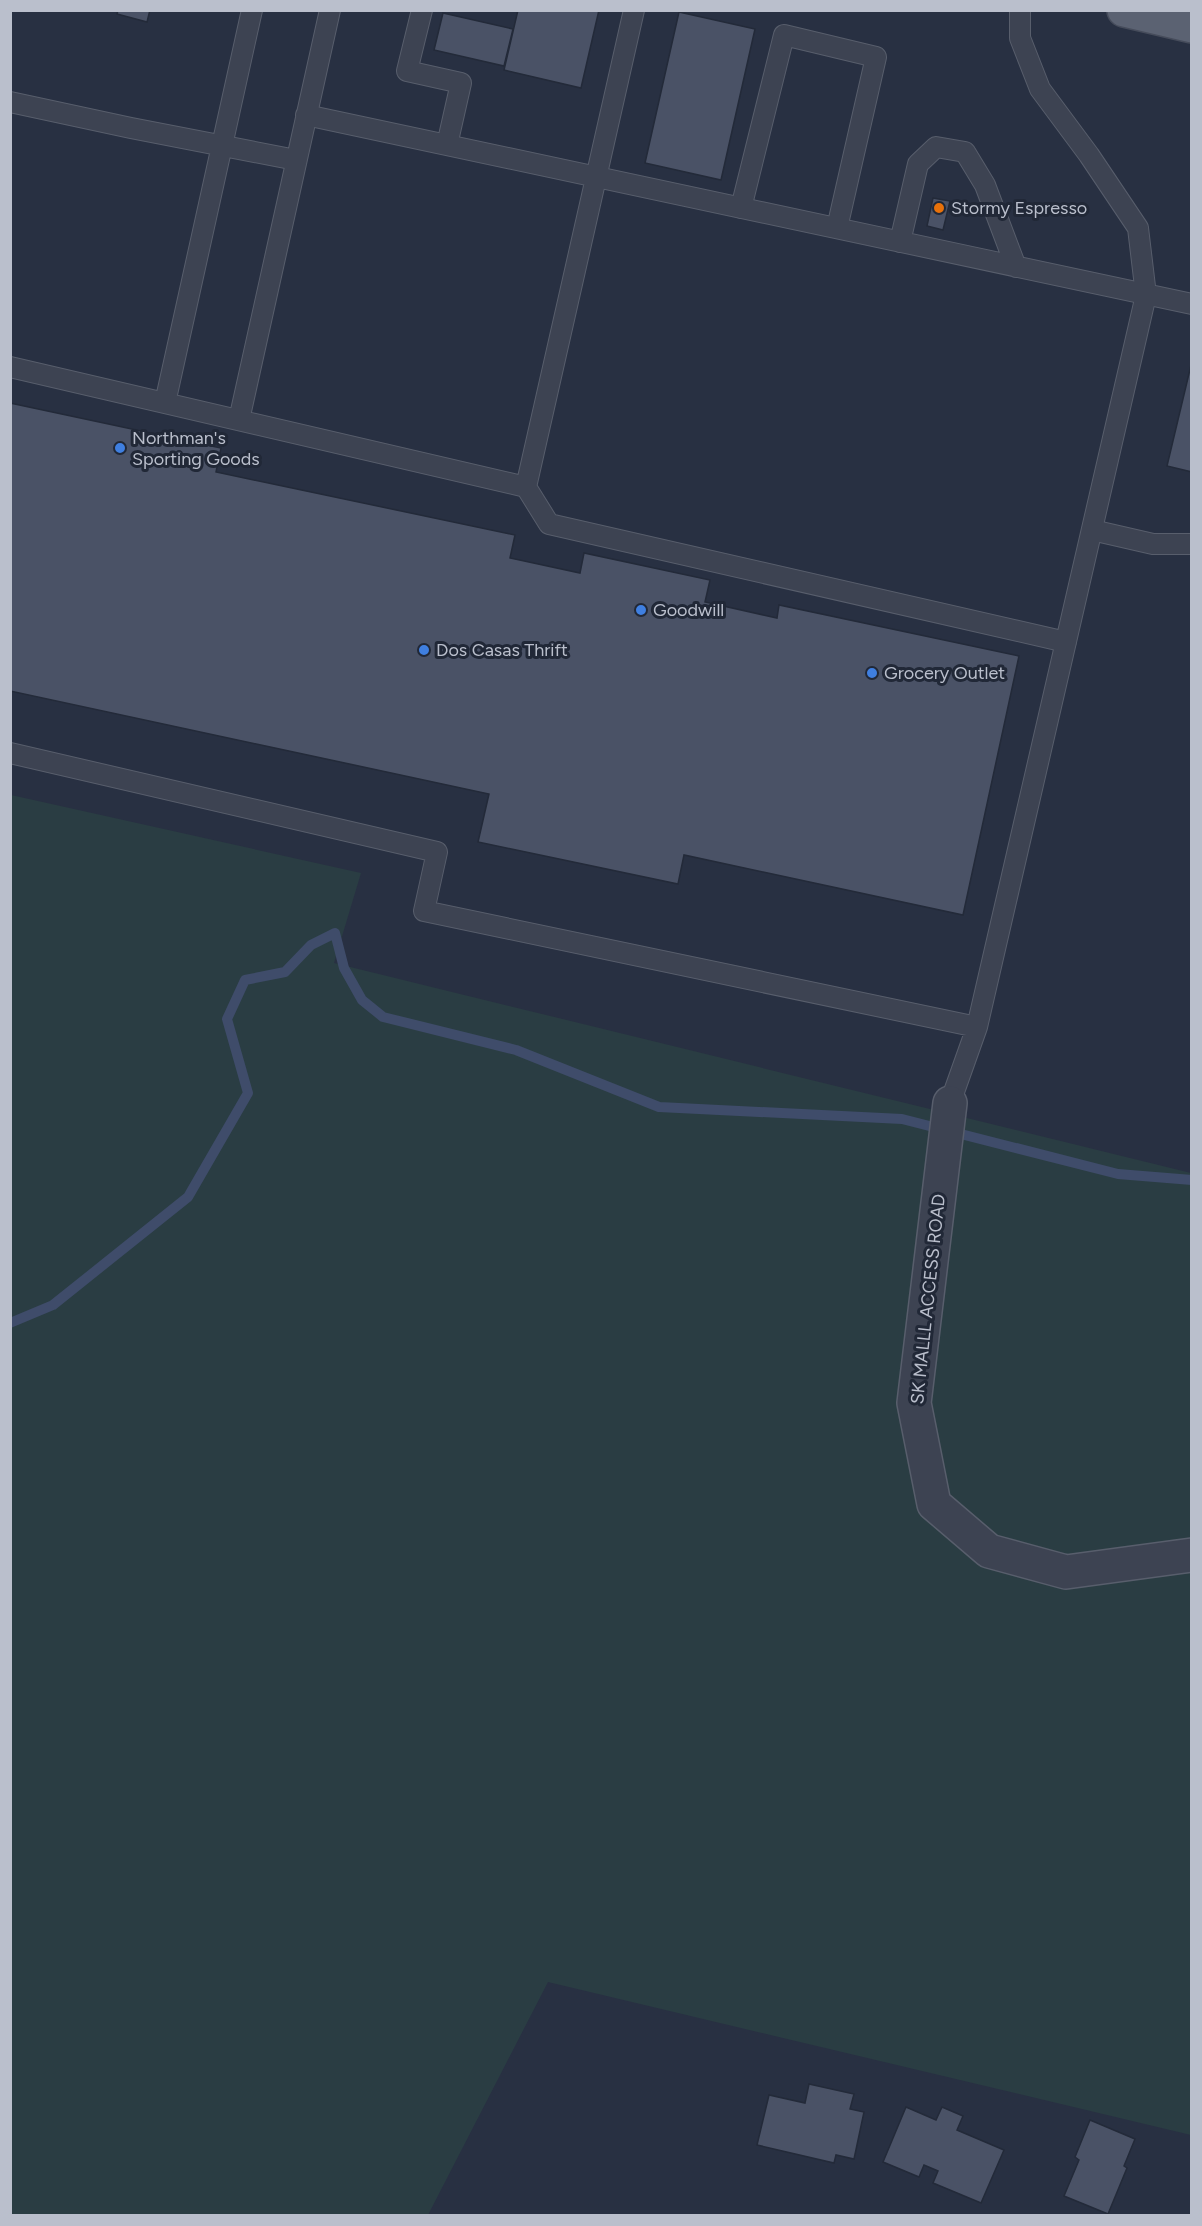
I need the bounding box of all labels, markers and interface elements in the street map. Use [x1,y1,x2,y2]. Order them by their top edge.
place label: Stormy Espresso [951,197,1087,219]
marker: Stormy Espresso [932,201,946,215]
place label: Northman's Sporting Goods [132,427,260,470]
marker: Northman's Sporting Goods [113,441,127,455]
place label: Goodwill [653,599,724,621]
marker: Goodwill [634,603,648,617]
place label: Dos Casas Thrift [436,639,568,661]
marker: Dos Casas Thrift [417,643,431,657]
place label: Grocery Outlet [884,662,1005,684]
marker: Grocery Outlet [865,666,879,680]
street label: SK MALLL ACCESS ROAD [906,1193,950,1405]

